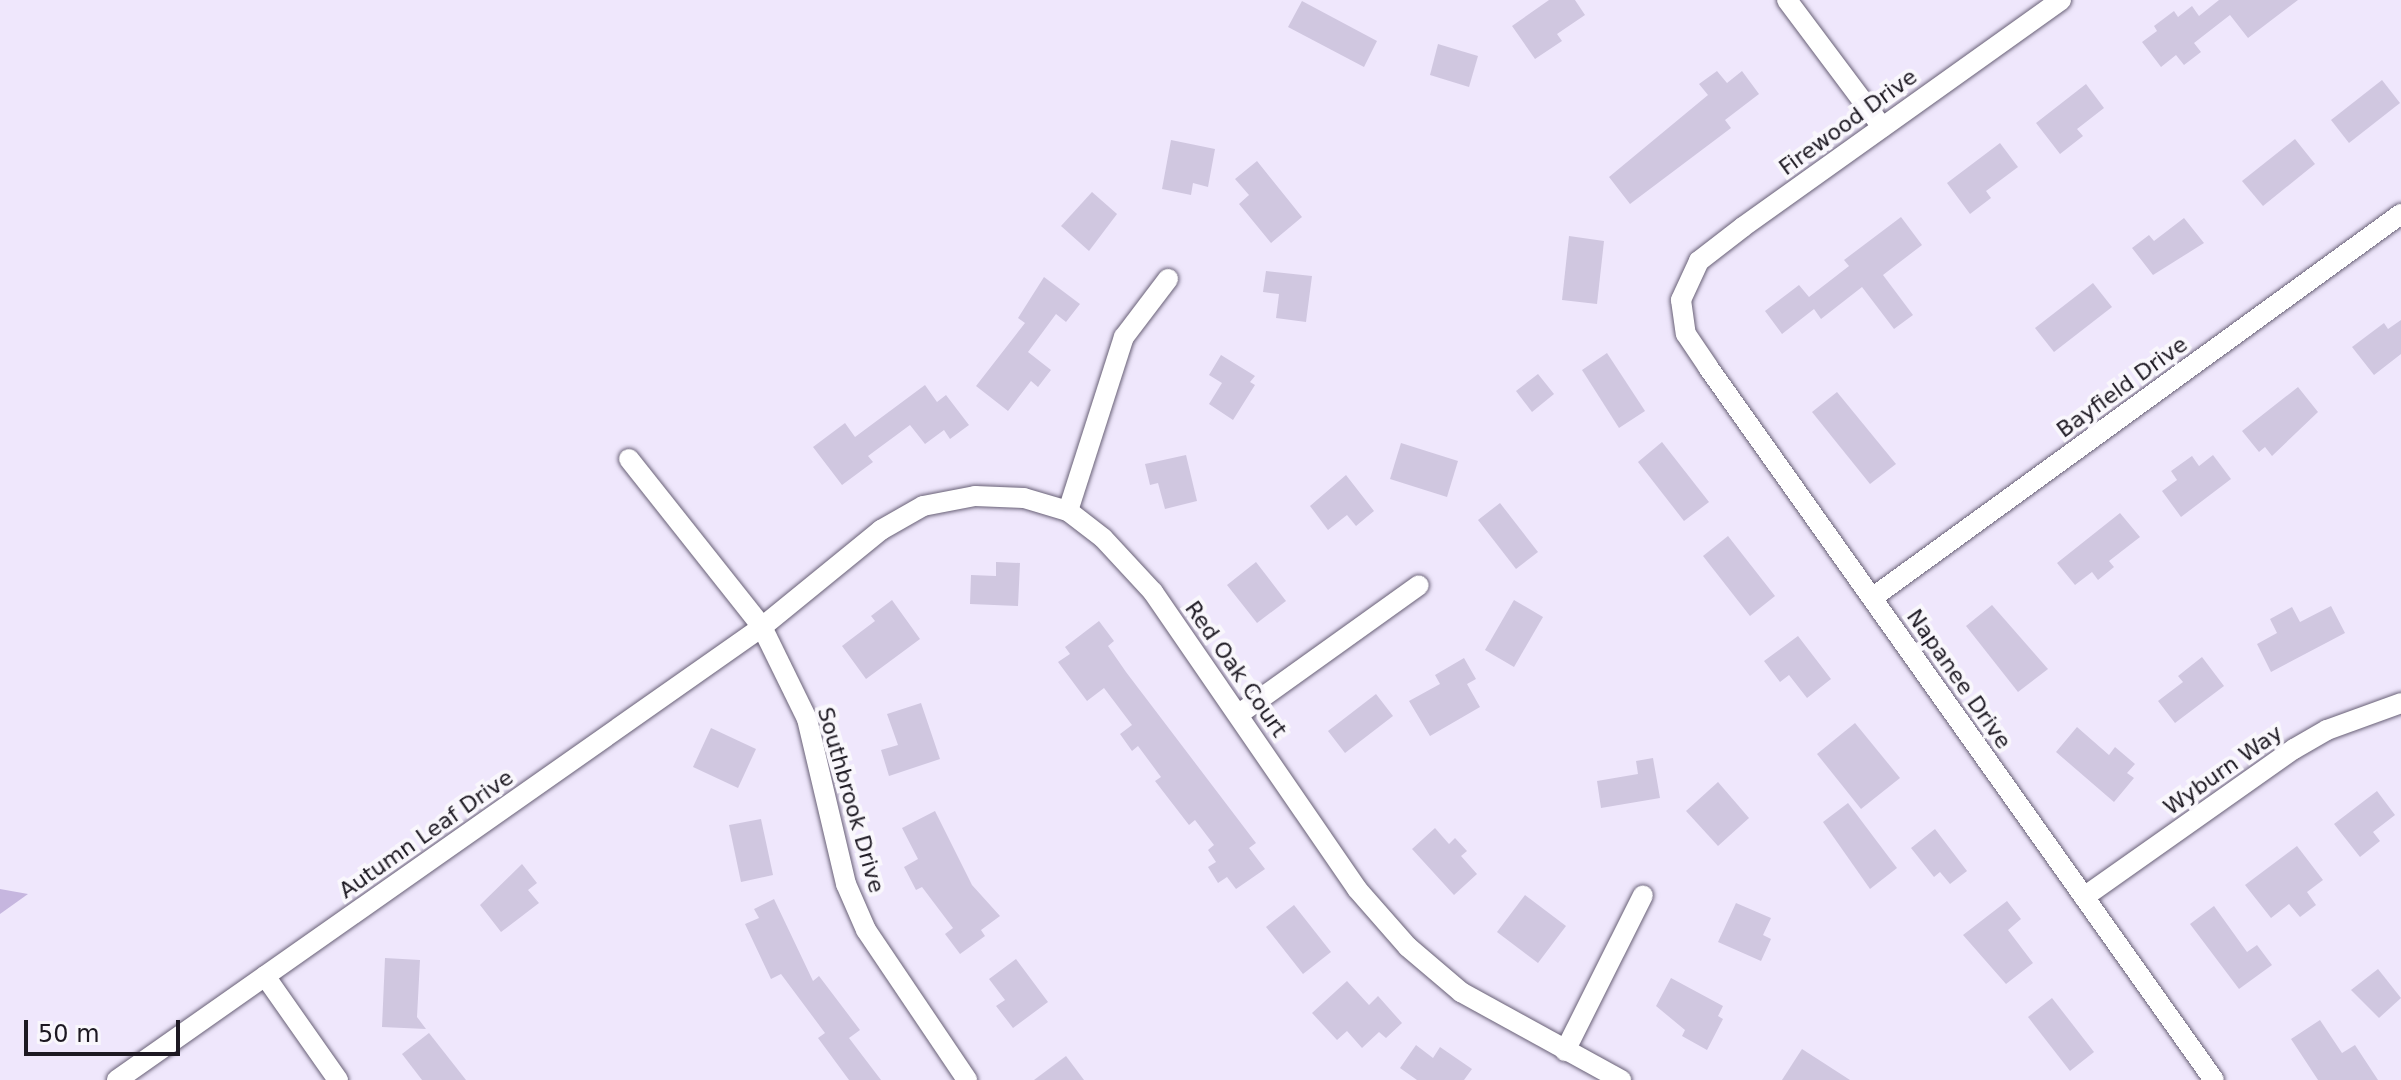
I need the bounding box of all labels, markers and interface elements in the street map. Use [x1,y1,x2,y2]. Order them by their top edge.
street label: Firewood Drive [1774,63,1922,181]
street label: Bayfield Drive [2052,331,2192,443]
street label: Red Oak Court [1179,596,1293,742]
street label: Napanee Drive [1901,604,2017,754]
street label: Southbrook Drive [812,704,890,896]
street label: Wyburn Way [2159,719,2287,821]
street label: Autumn Leaf Drive [334,764,518,904]
scale bar [28,1004,184,1054]
text: 50 m [38,1020,100,1048]

